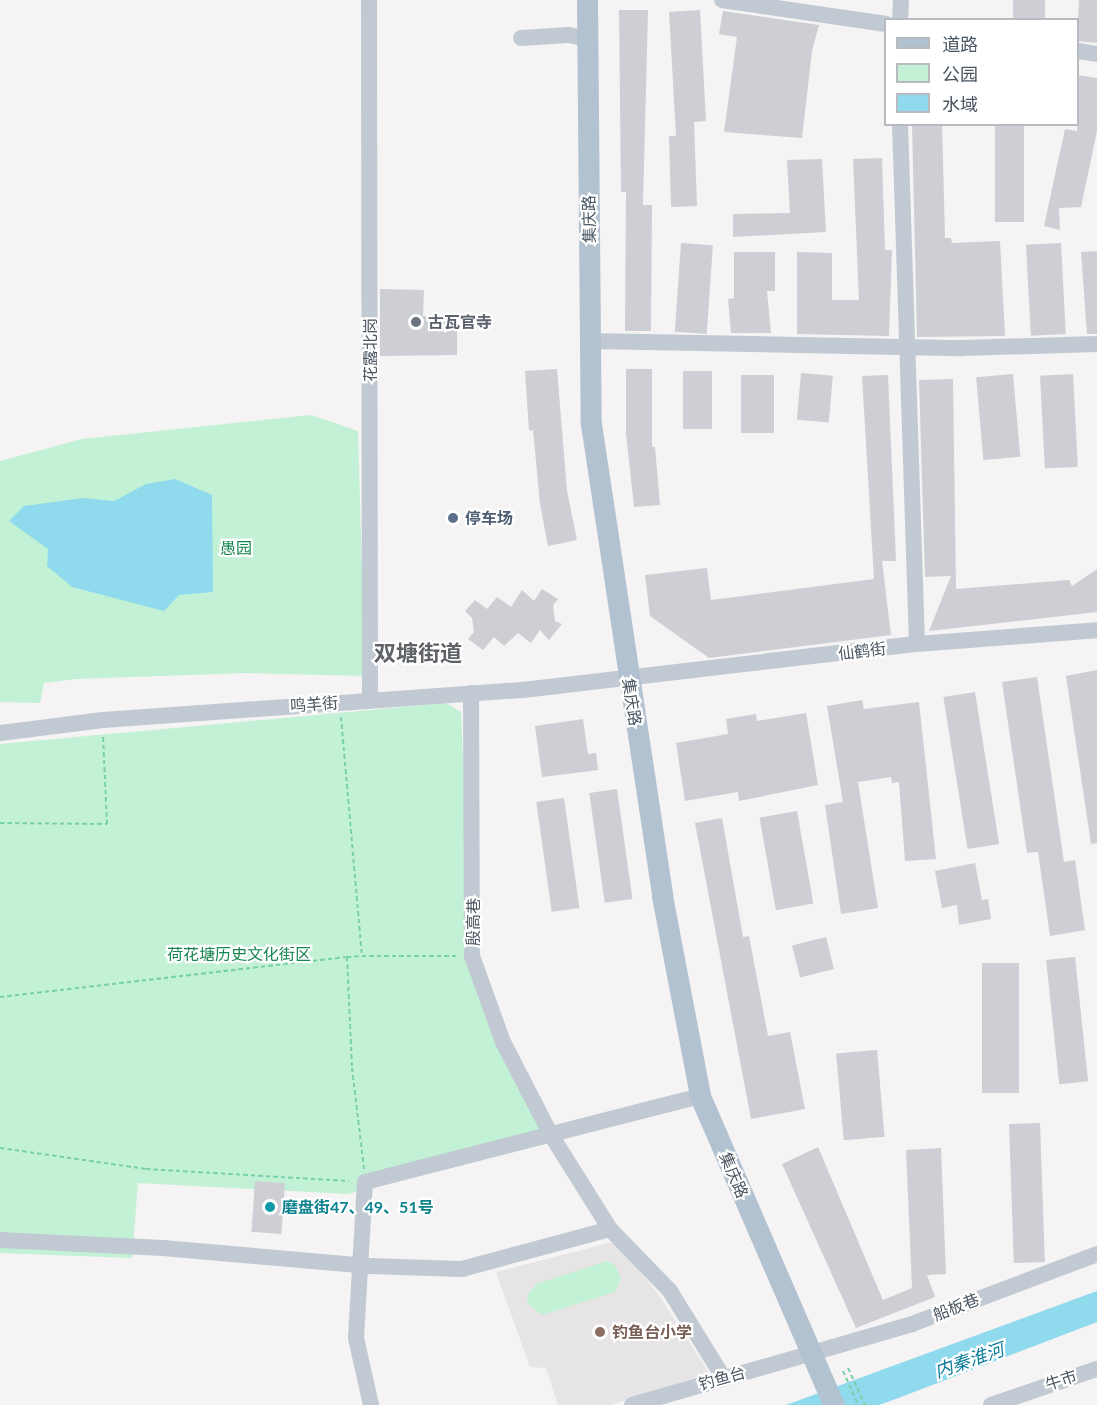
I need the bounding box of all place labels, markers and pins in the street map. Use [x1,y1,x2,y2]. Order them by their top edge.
place label: 古瓦官寺 [428,312,492,332]
marker: 古瓦官寺 [409,315,423,329]
place label: 停车场 [465,508,513,528]
marker: 停车场 [446,511,460,525]
place label: 磨盘街47、49、51号 [282,1197,434,1217]
marker: 磨盘街47、49、51号 [263,1200,277,1214]
place label: 钓鱼台小学 [612,1322,692,1342]
marker: 钓鱼台小学 [593,1325,607,1339]

